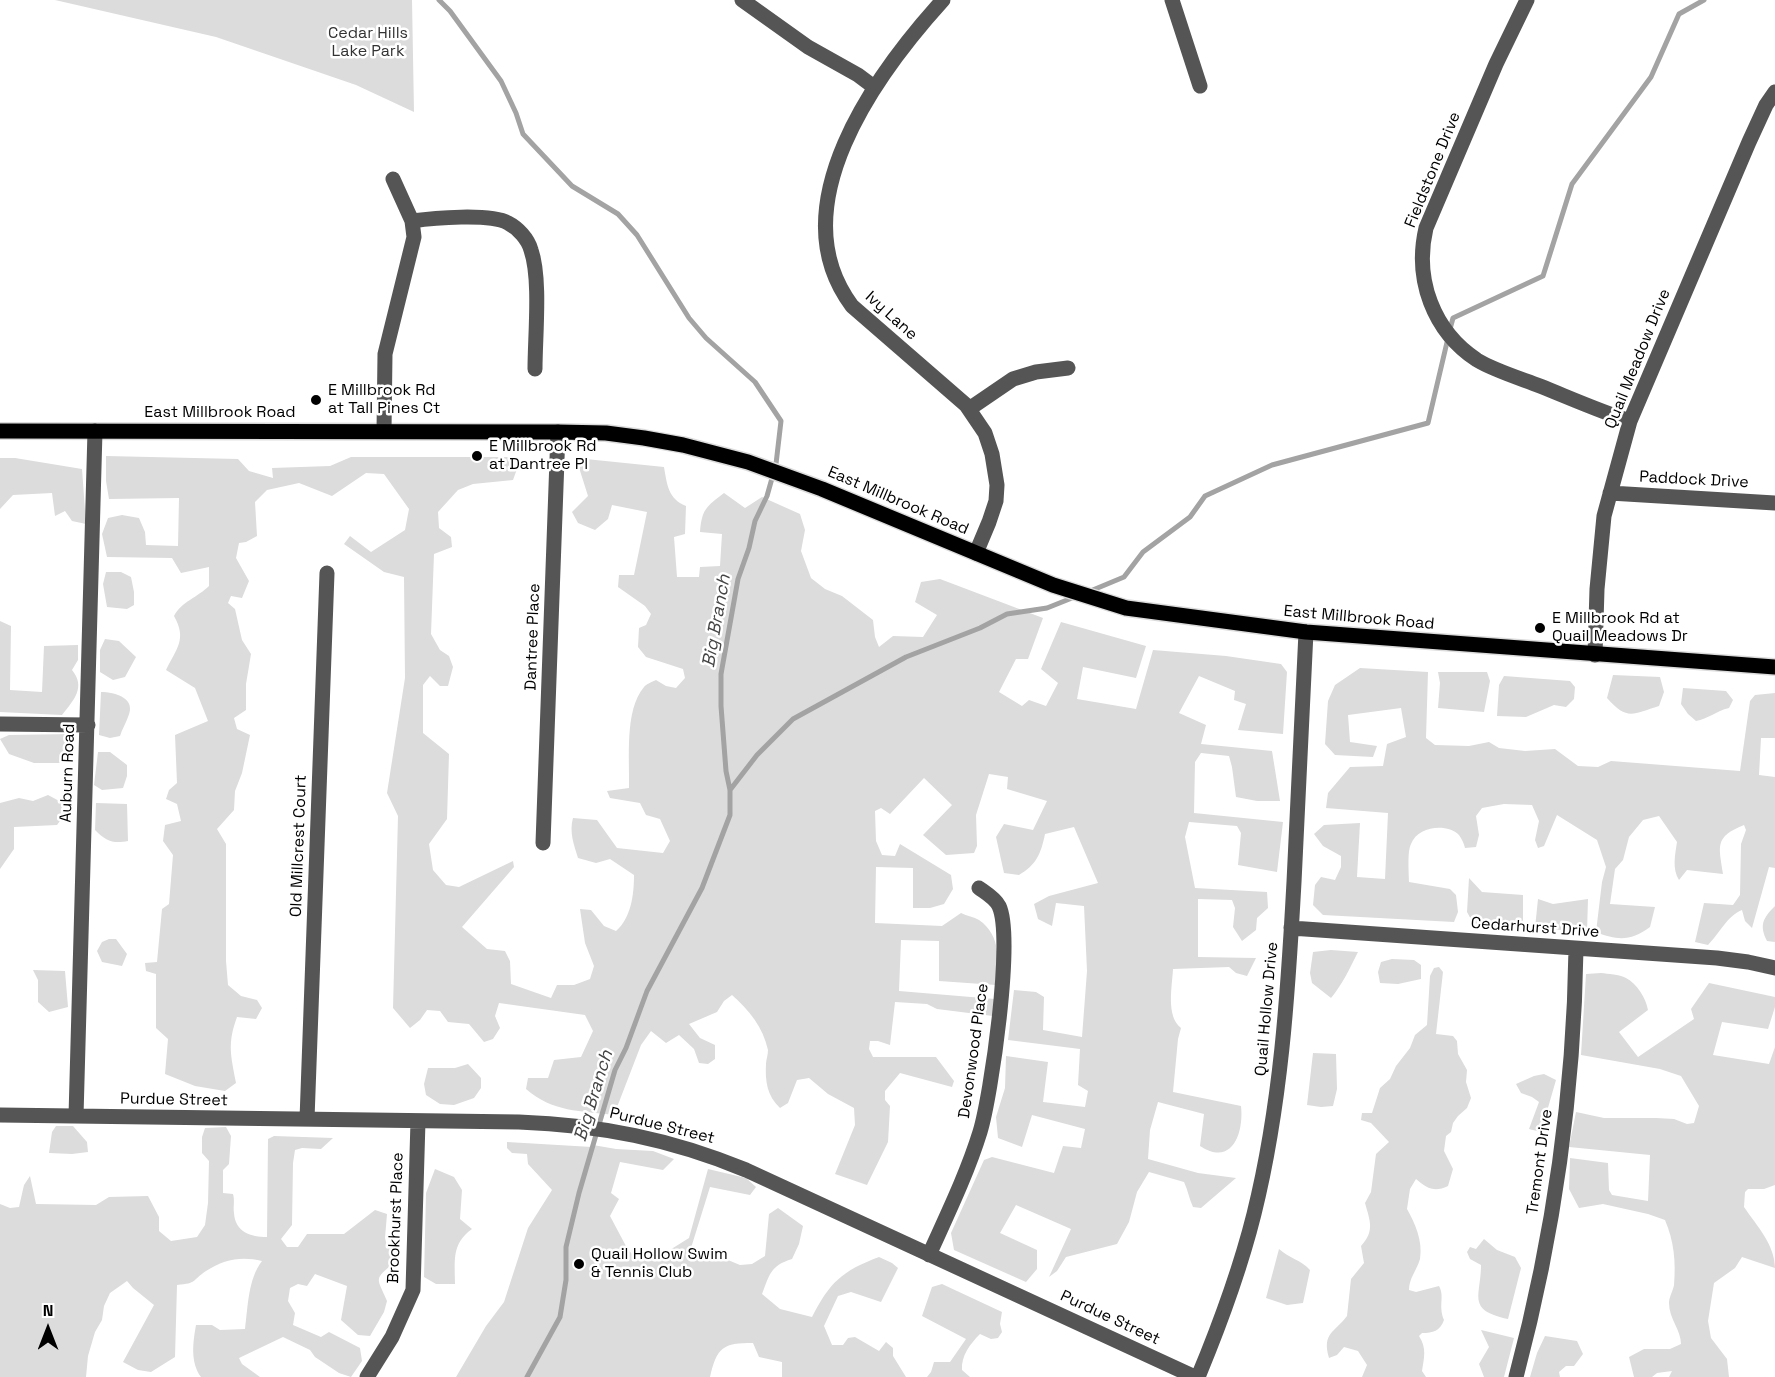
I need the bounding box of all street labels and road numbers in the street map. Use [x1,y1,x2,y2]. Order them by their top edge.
street label: Fieldstone Drive [1401,109,1465,231]
street label: Quail Meadow Drive [1601,286,1675,432]
street label: Ivy Lane [861,288,921,344]
street label: East Millbrook Road [144,403,296,423]
street label: East Millbrook Road [825,463,971,539]
street label: Paddock Drive [1639,468,1749,492]
street label: Dantree Place [522,583,544,691]
street label: East Millbrook Road [1283,602,1435,634]
street label: Auburn Road [57,723,79,823]
street label: Old Millcrest Court [287,774,311,918]
street label: Cedarhurst Drive [1470,914,1600,942]
street label: Quail Hollow Drive [1252,941,1282,1077]
street label: Devonwood Place [955,982,993,1120]
street label: Purdue Street [120,1089,228,1111]
street label: Purdue Street [607,1104,717,1148]
street label: Tremont Drive [1523,1108,1557,1216]
street label: Brookhurst Place [384,1152,408,1284]
street label: Purdue Street [1057,1287,1163,1349]

